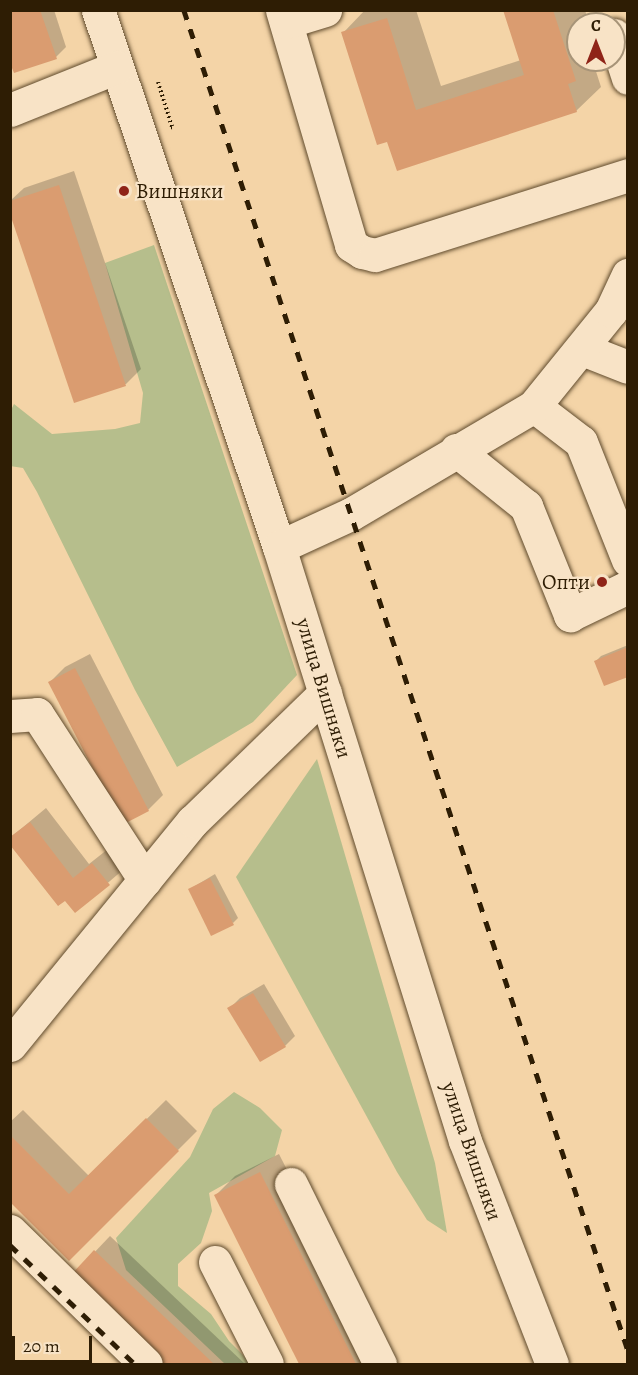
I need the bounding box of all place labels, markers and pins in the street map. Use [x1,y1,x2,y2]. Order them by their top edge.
place label: Вишняки [136,178,223,204]
marker: Вишняки [117,184,131,198]
place label: Опти [542,569,590,595]
marker: Опти [595,575,609,589]

